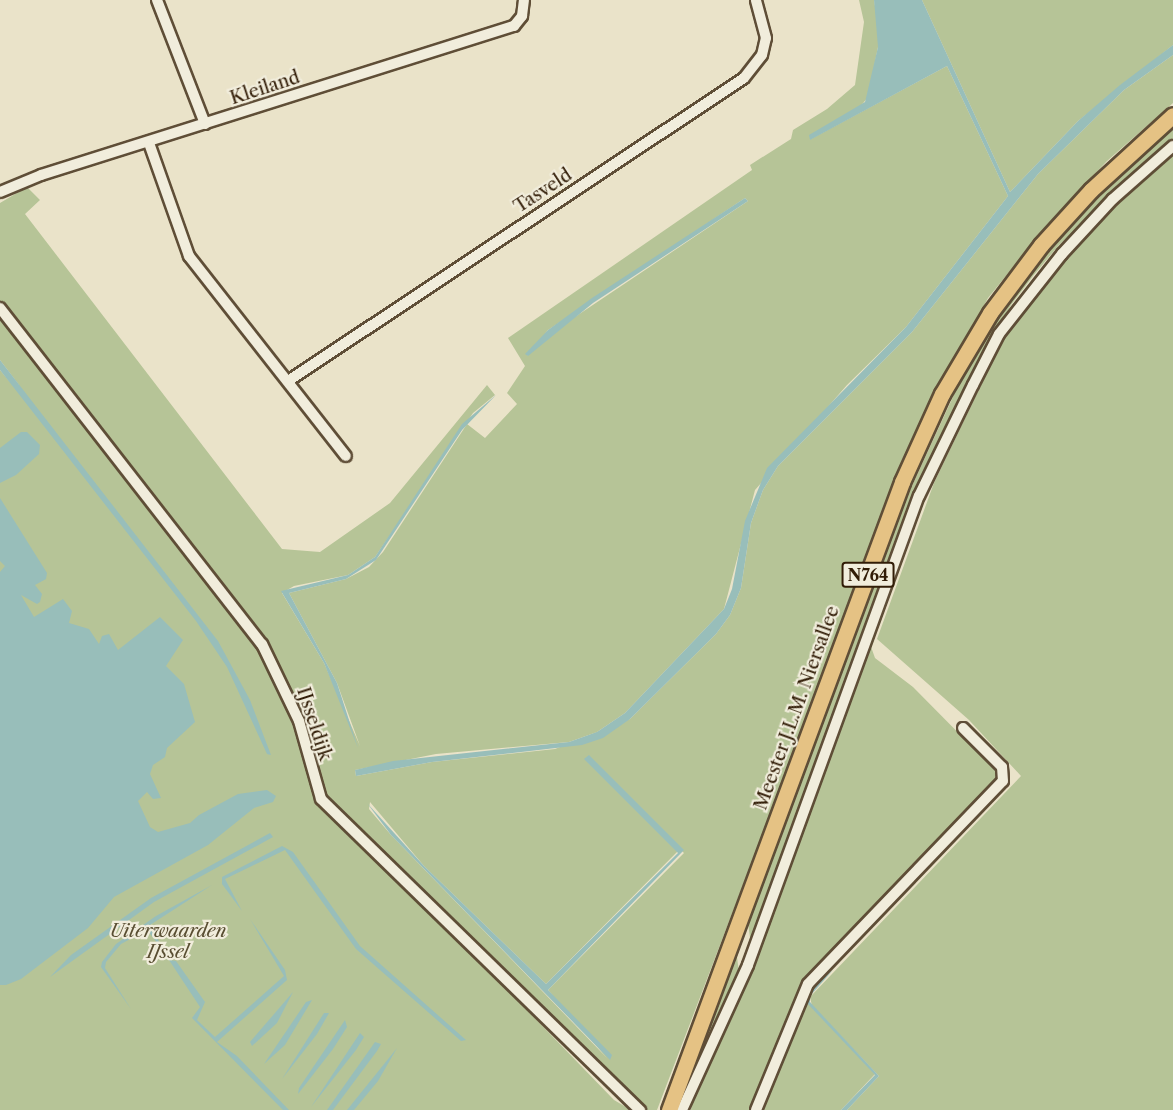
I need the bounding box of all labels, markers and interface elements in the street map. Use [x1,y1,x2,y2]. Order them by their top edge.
street label: Kleiland [227,67,303,109]
street label: Tasveld [510,164,576,218]
road number: N764 [841,562,895,588]
street label: Meester J.L.M. Niersallee [750,603,844,813]
street label: IJsseldijk [292,685,336,763]
park label: Uiterwaarden IJssel [110,921,226,964]

